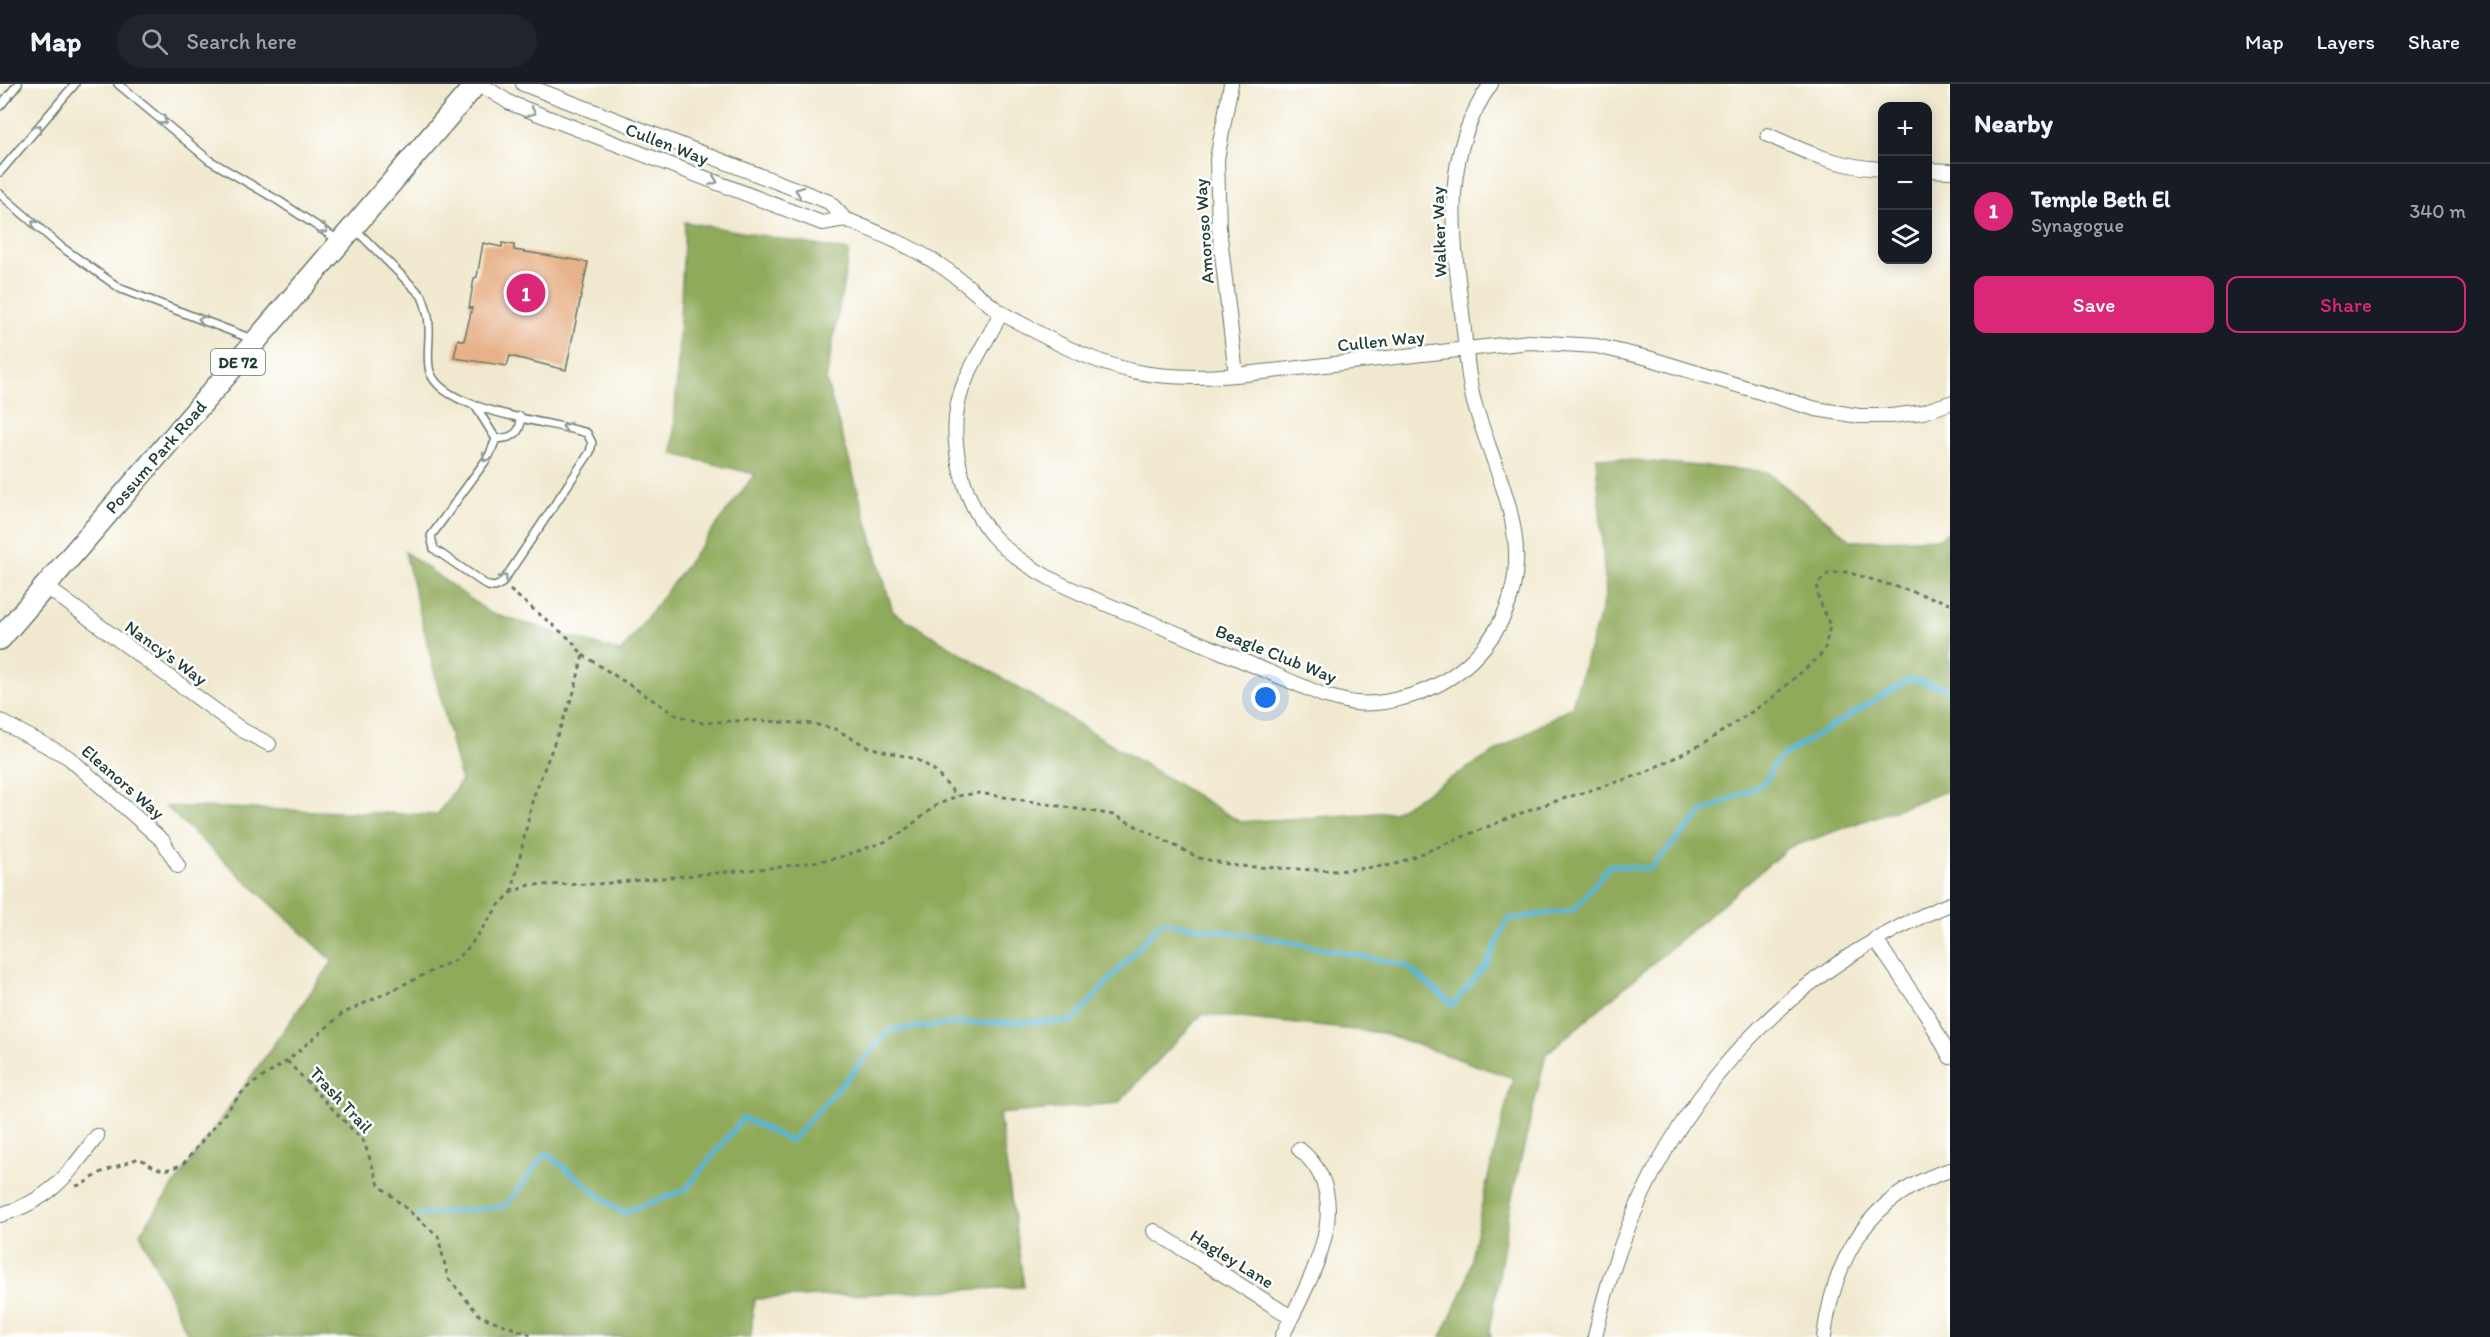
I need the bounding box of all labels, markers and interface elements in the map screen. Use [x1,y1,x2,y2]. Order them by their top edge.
search box [117,14,537,68]
text: Map [30,24,81,58]
icon: search [138,25,171,58]
text: Search here [186,28,297,55]
text: Map [2245,29,2284,54]
text: Layers [2317,29,2375,54]
text: Share [2408,29,2460,54]
map controls [1878,102,1932,264]
button: + [1878,102,1932,156]
one-way arrow [526,104,536,117]
text: Nearby [1974,107,2053,139]
one-way arrow [156,114,167,125]
street label: Cullen Way [622,118,712,170]
one-way arrow [30,124,41,135]
button: − [1878,156,1932,210]
one-way arrow [708,174,718,187]
street label: Amoroso Way [1189,177,1219,284]
one-way arrow [794,185,805,198]
street label: Walker Way [1426,185,1452,278]
text: Temple Beth El [2031,186,2170,213]
text: 1 [1989,199,1998,223]
text: 340 m [2409,199,2466,223]
button: layers [1878,210,1932,264]
text: Synagogue [2031,213,2124,237]
one-way arrow [31,220,42,231]
one-way arrow [317,223,328,234]
pin: 1 [506,270,546,316]
button: Save [1974,276,2214,333]
button: Share [2226,276,2466,333]
one-way arrow [197,314,208,327]
street label: Cullen Way [1336,325,1426,357]
road number: DE 72 [211,349,265,375]
street label: Possum Park Road [101,396,211,518]
one-way arrow [561,421,571,434]
one-way arrow [482,452,494,462]
one-way arrow [497,574,508,585]
street label: Nancy's Way [121,616,212,691]
street label: Beagle Club Way [1212,620,1340,689]
your location [1251,683,1280,712]
street label: Eleanors Way [77,740,169,824]
street label: Trash Trail [305,1062,377,1138]
street label: Hagley Lane [1186,1225,1278,1293]

